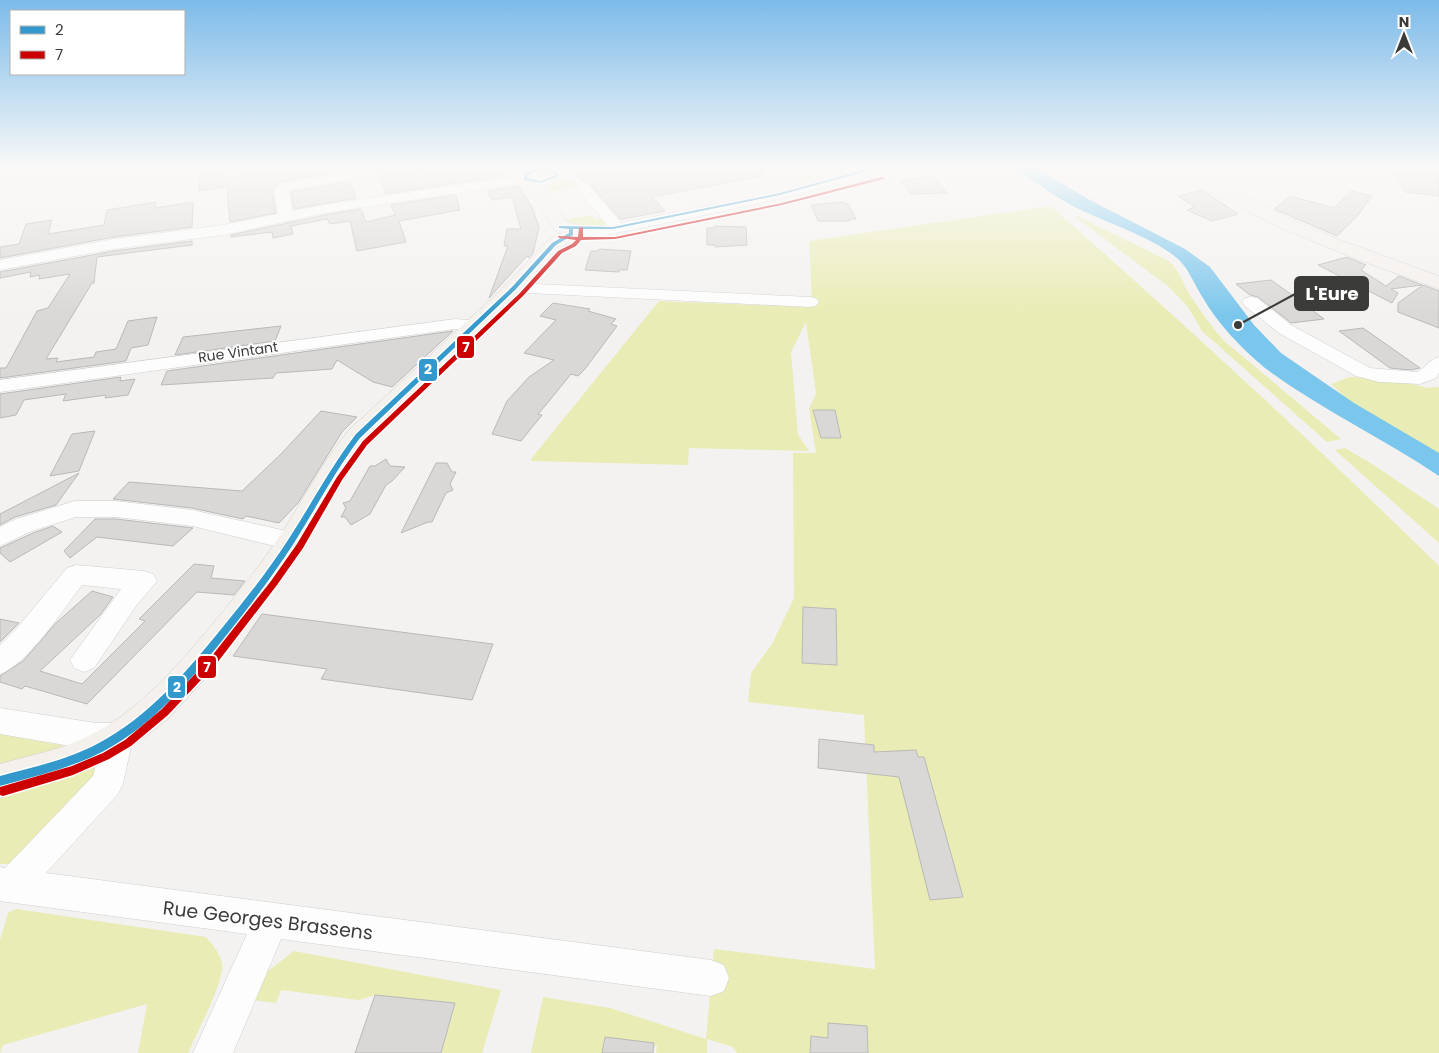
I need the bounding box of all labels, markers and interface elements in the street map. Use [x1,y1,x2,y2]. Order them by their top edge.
legend [10,10,185,75]
north arrow [1379,10,1429,60]
text: N [1399,12,1409,32]
text: 2 [55,19,64,40]
text: 7 [55,44,63,65]
callout: L'Eure [1295,277,1368,310]
text: L'Eure [1305,281,1359,306]
line badge: 7 [456,335,475,359]
street label: Rue Vintant [197,337,279,367]
text: 7 [462,337,470,357]
line badge: 2 [418,358,438,382]
text: 2 [424,359,432,379]
line badge: 7 [197,655,217,679]
text: 7 [203,657,211,677]
line badge: 2 [167,675,186,699]
text: 2 [173,677,181,697]
street label: Rue Georges Brassens [161,894,374,947]

